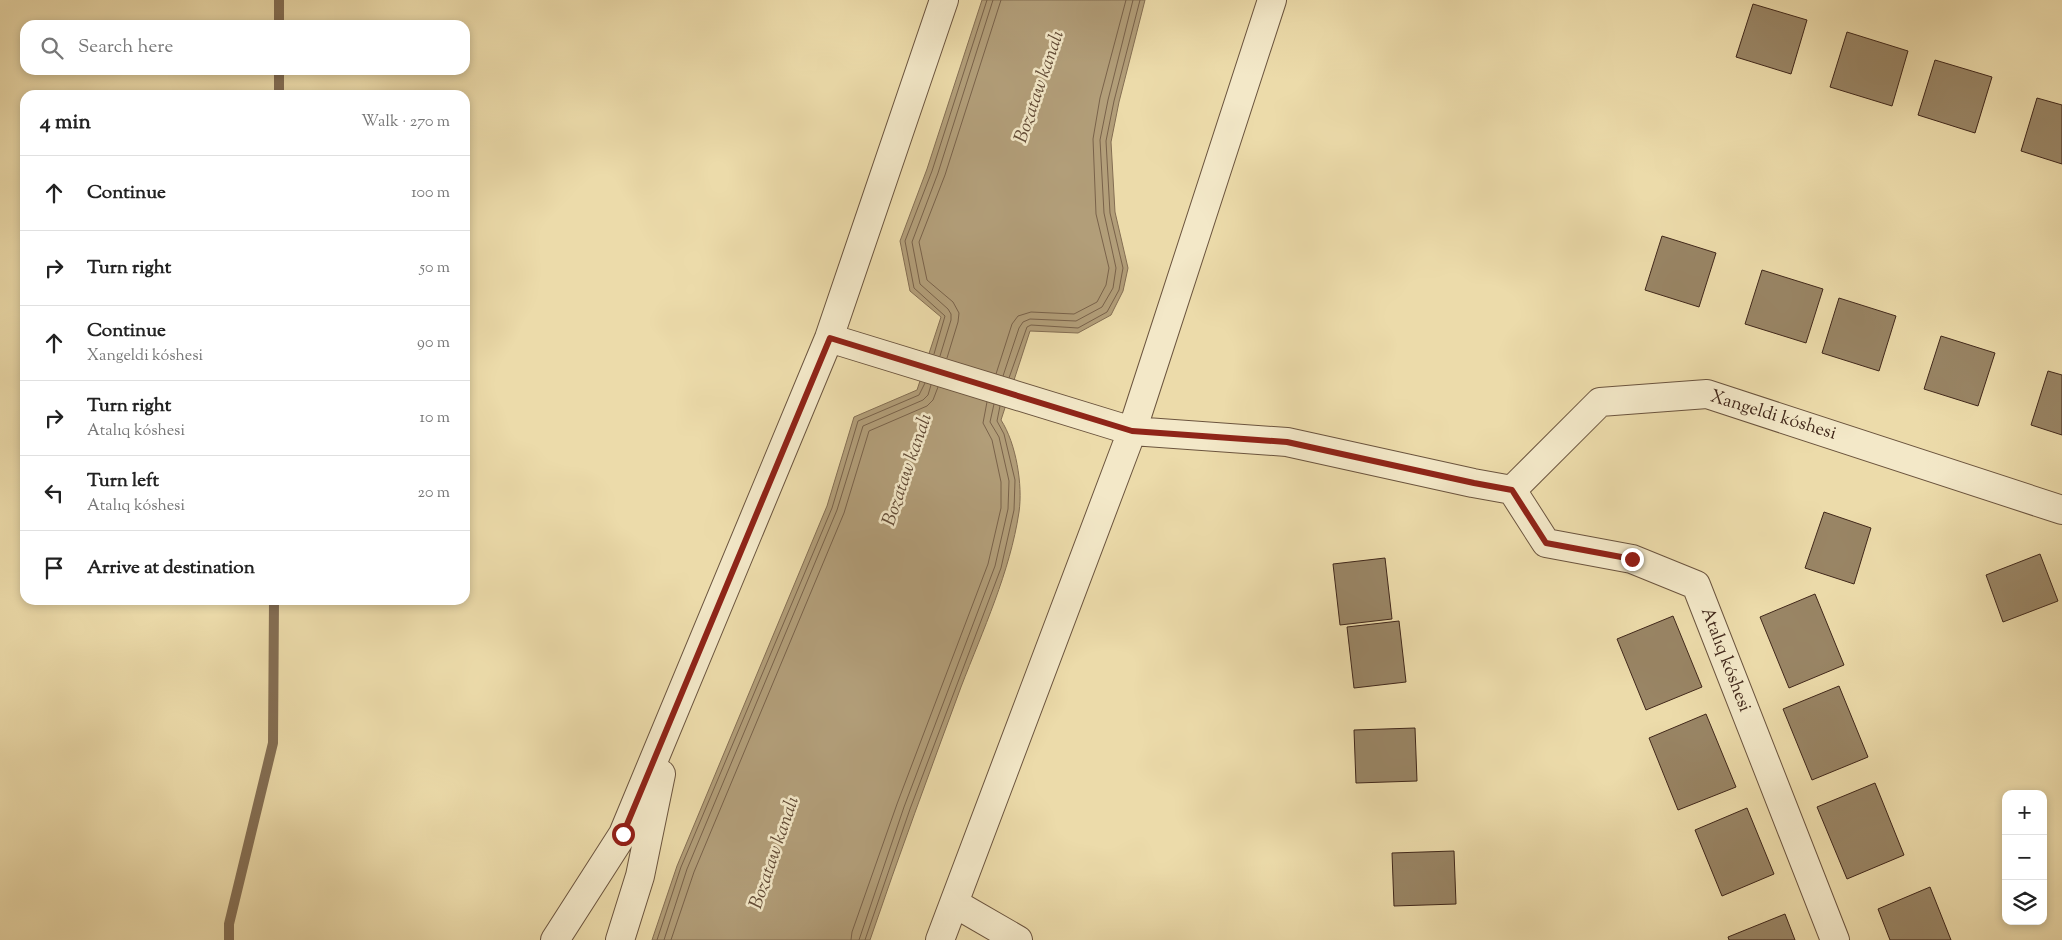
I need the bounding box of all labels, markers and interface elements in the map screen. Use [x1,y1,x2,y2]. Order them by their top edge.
search box [20,20,470,75]
water label: Bozataw kanalı [1008,27,1072,147]
icon: search [38,34,66,62]
text: Search here [78,34,173,61]
text: 4 min [40,108,91,138]
text: Walk · 270 m [361,111,450,134]
icon: ahead [40,179,68,207]
text: Continue [87,180,166,207]
text: 100 m [411,182,450,205]
icon: right [40,254,68,282]
text: Turn right [87,255,171,282]
text: 50 m [419,257,450,280]
text: Continue [87,318,166,345]
icon: ahead [40,329,68,357]
text: 90 m [417,332,450,355]
text: Xangeldi kóshesi [87,345,203,368]
street label: Xangeldi kóshesi [1707,384,1839,448]
text: Turn right [87,393,171,420]
icon: right [40,404,68,432]
text: 10 m [420,407,450,430]
water label: Bozataw kanalı [876,410,940,530]
text: Atalıq kóshesi [87,420,185,443]
text: Turn left [87,468,159,495]
icon: left [40,479,68,507]
text: 20 m [417,482,450,505]
text: Atalıq kóshesi [87,495,185,518]
route end [1621,548,1644,571]
icon: arrive [40,554,68,582]
text: Arrive at destination [87,555,255,582]
street label: Atalıq kóshesi [1693,604,1757,716]
map controls [2002,790,2047,925]
button: + [2002,790,2047,835]
water label: Bozataw kanalı [743,793,807,913]
route start [612,823,635,846]
button: − [2002,835,2047,880]
button: layers [2002,880,2047,925]

